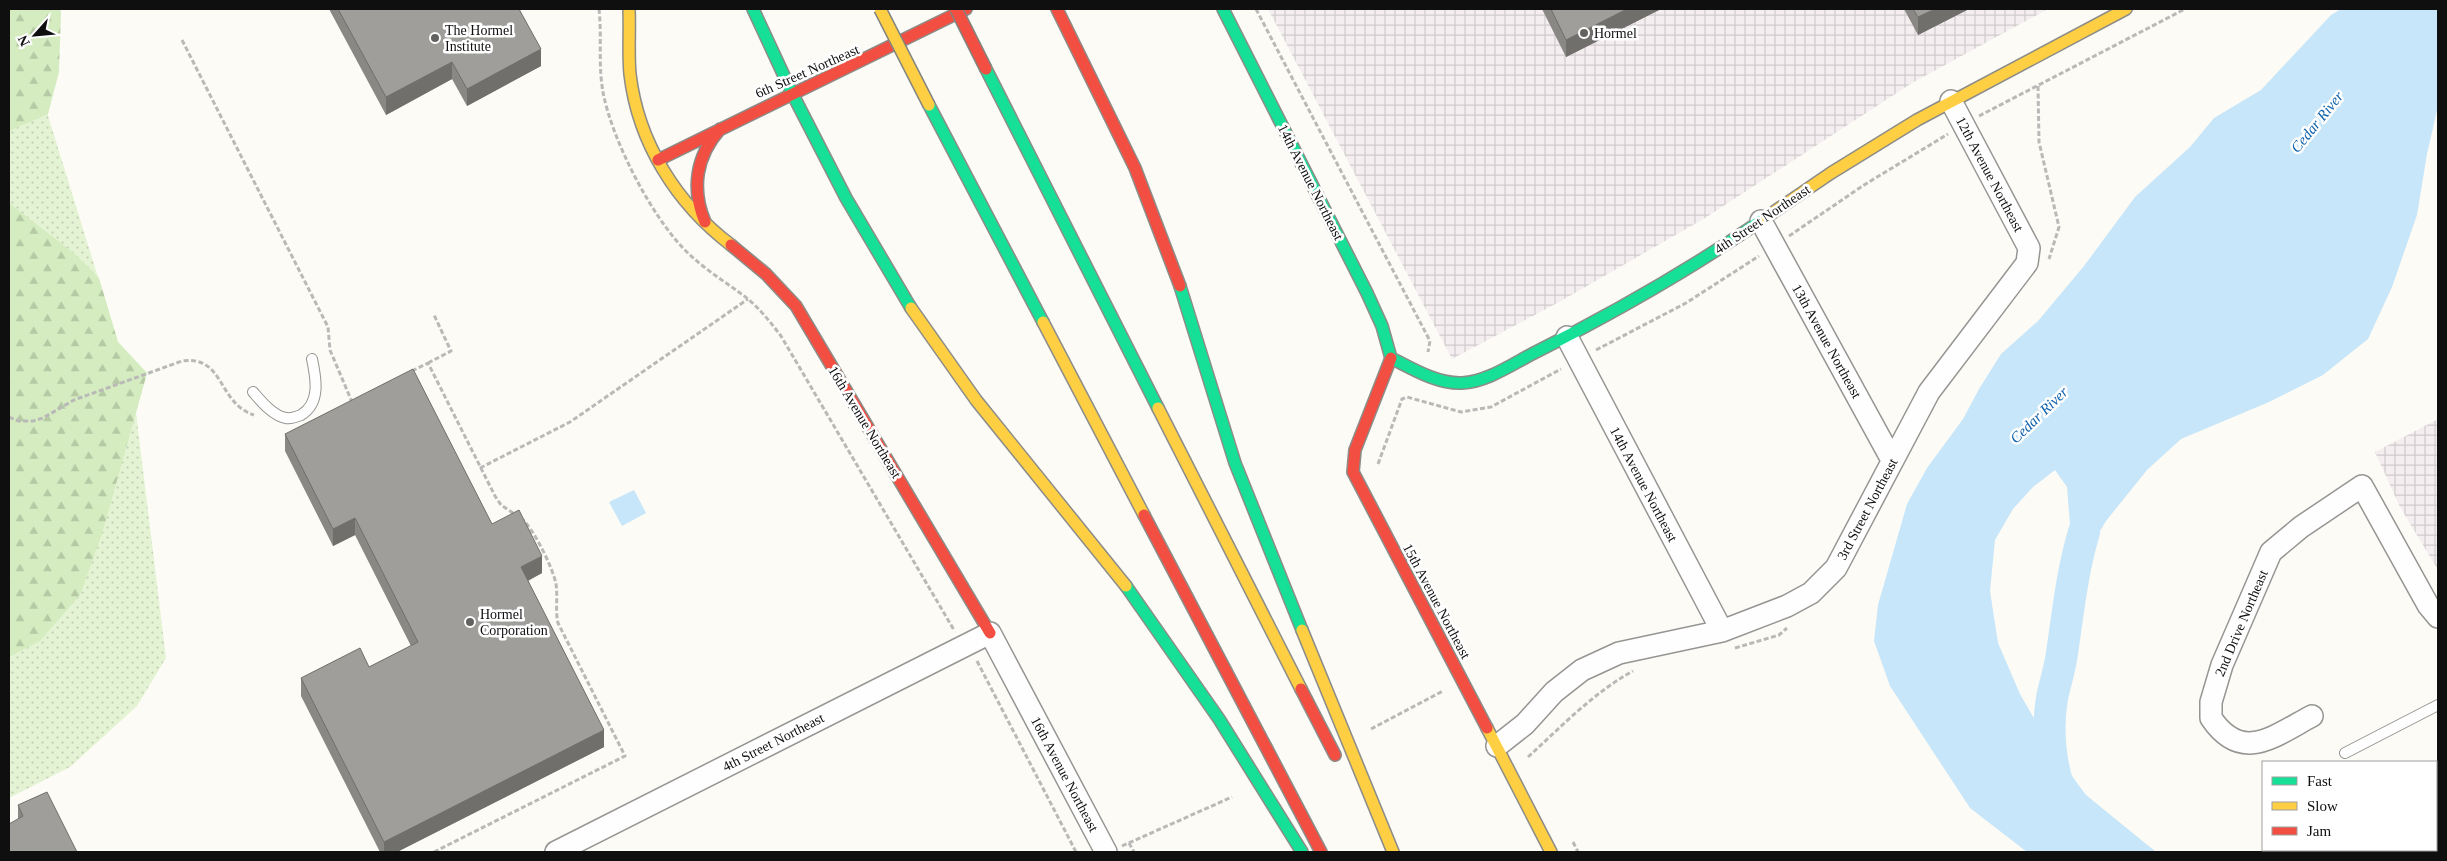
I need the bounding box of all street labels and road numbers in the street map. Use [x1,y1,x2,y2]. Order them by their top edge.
street label: 6th Street Northeast [753,42,861,101]
street label: 12th Avenue Northeast [1953,114,2026,234]
street label: 14th Avenue Northeast [1275,122,1346,243]
street label: 4th Street Northeast [1712,182,1813,257]
street label: 13th Avenue Northeast [1789,282,1864,401]
street label: 16th Avenue Northeast [825,364,904,481]
street label: 14th Avenue Northeast [1607,424,1680,544]
street label: 3rd Street Northeast [1834,456,1901,563]
street label: 15th Avenue Northeast [1400,541,1473,661]
street label: 2nd Drive Northeast [2212,568,2271,679]
street label: 4th Street Northeast [720,710,827,775]
street label: 16th Avenue Northeast [1028,714,1101,834]

